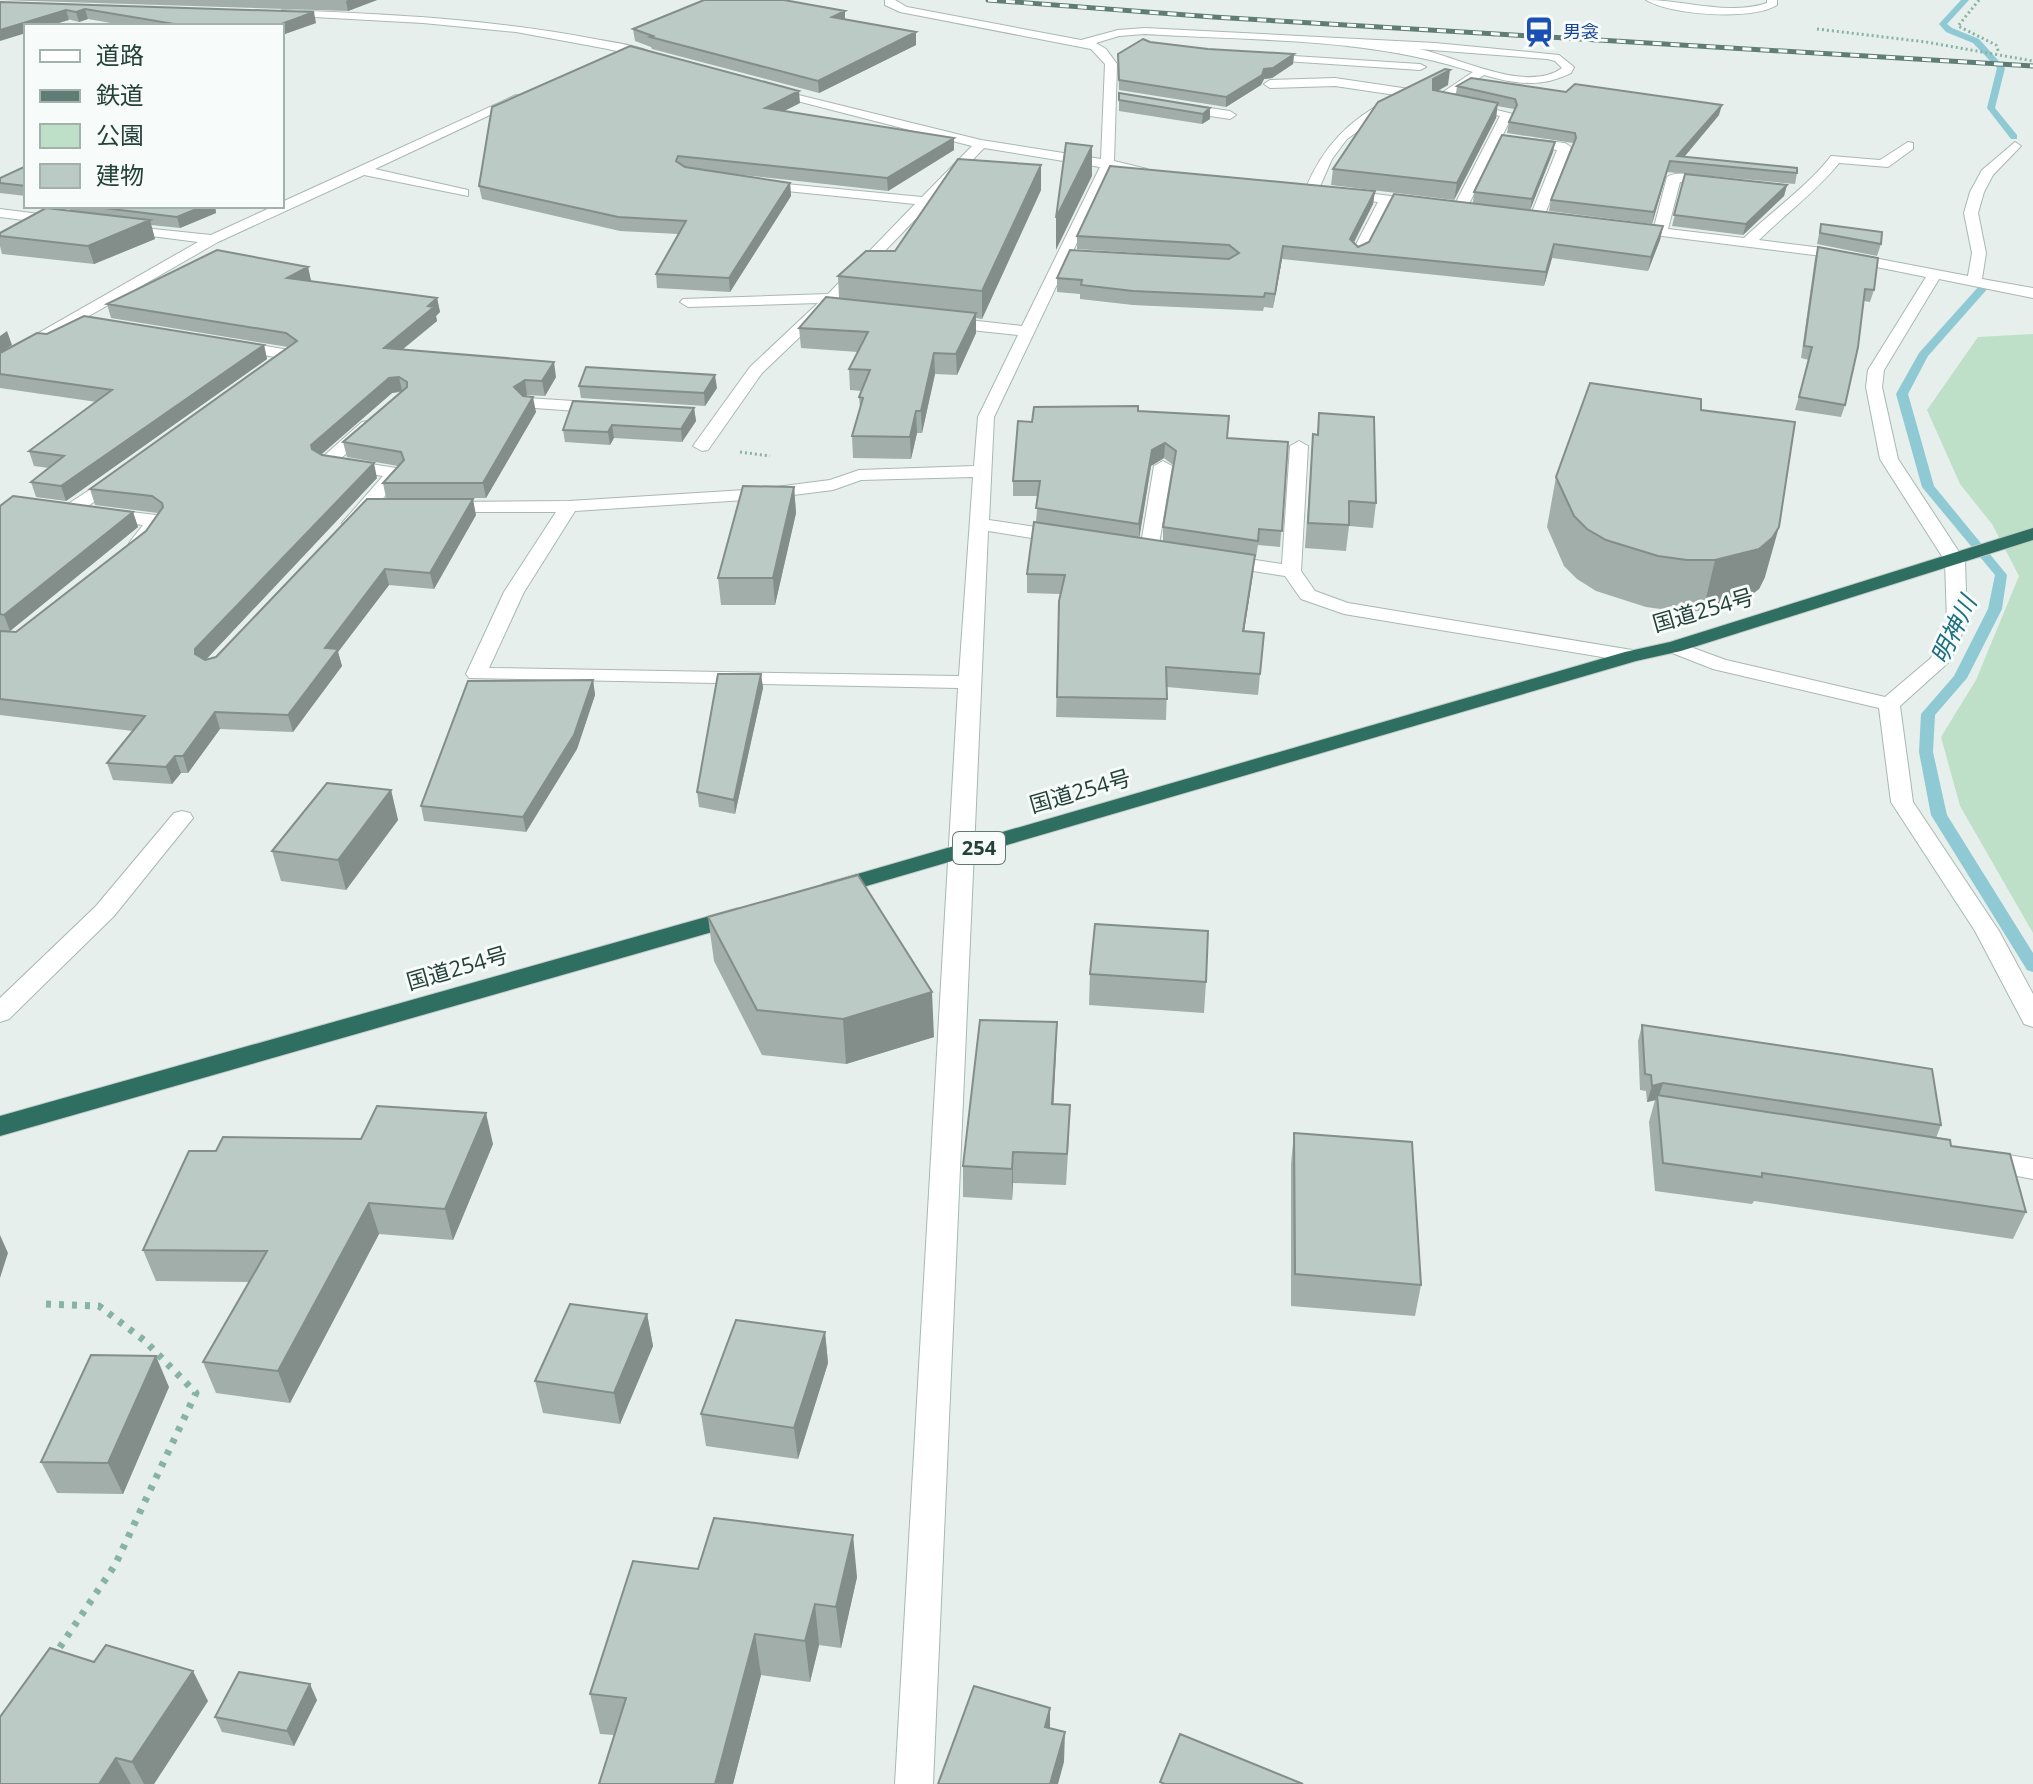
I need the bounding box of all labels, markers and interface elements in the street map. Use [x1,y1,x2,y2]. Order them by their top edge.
station icon: 男衾 [1522,15,1556,49]
place label: 男衾 [1563,19,1599,43]
legend [24,24,284,208]
text: 道路 [96,38,144,71]
text: 鉄道 [96,78,144,111]
text: 公園 [96,118,144,151]
text: 建物 [96,158,144,191]
street label: 国道254号 [1649,580,1757,638]
water label: 明神川 [1922,587,1985,669]
street label: 国道254号 [1026,761,1134,819]
road number: 254 [953,832,1005,864]
street label: 国道254号 [403,938,511,996]

